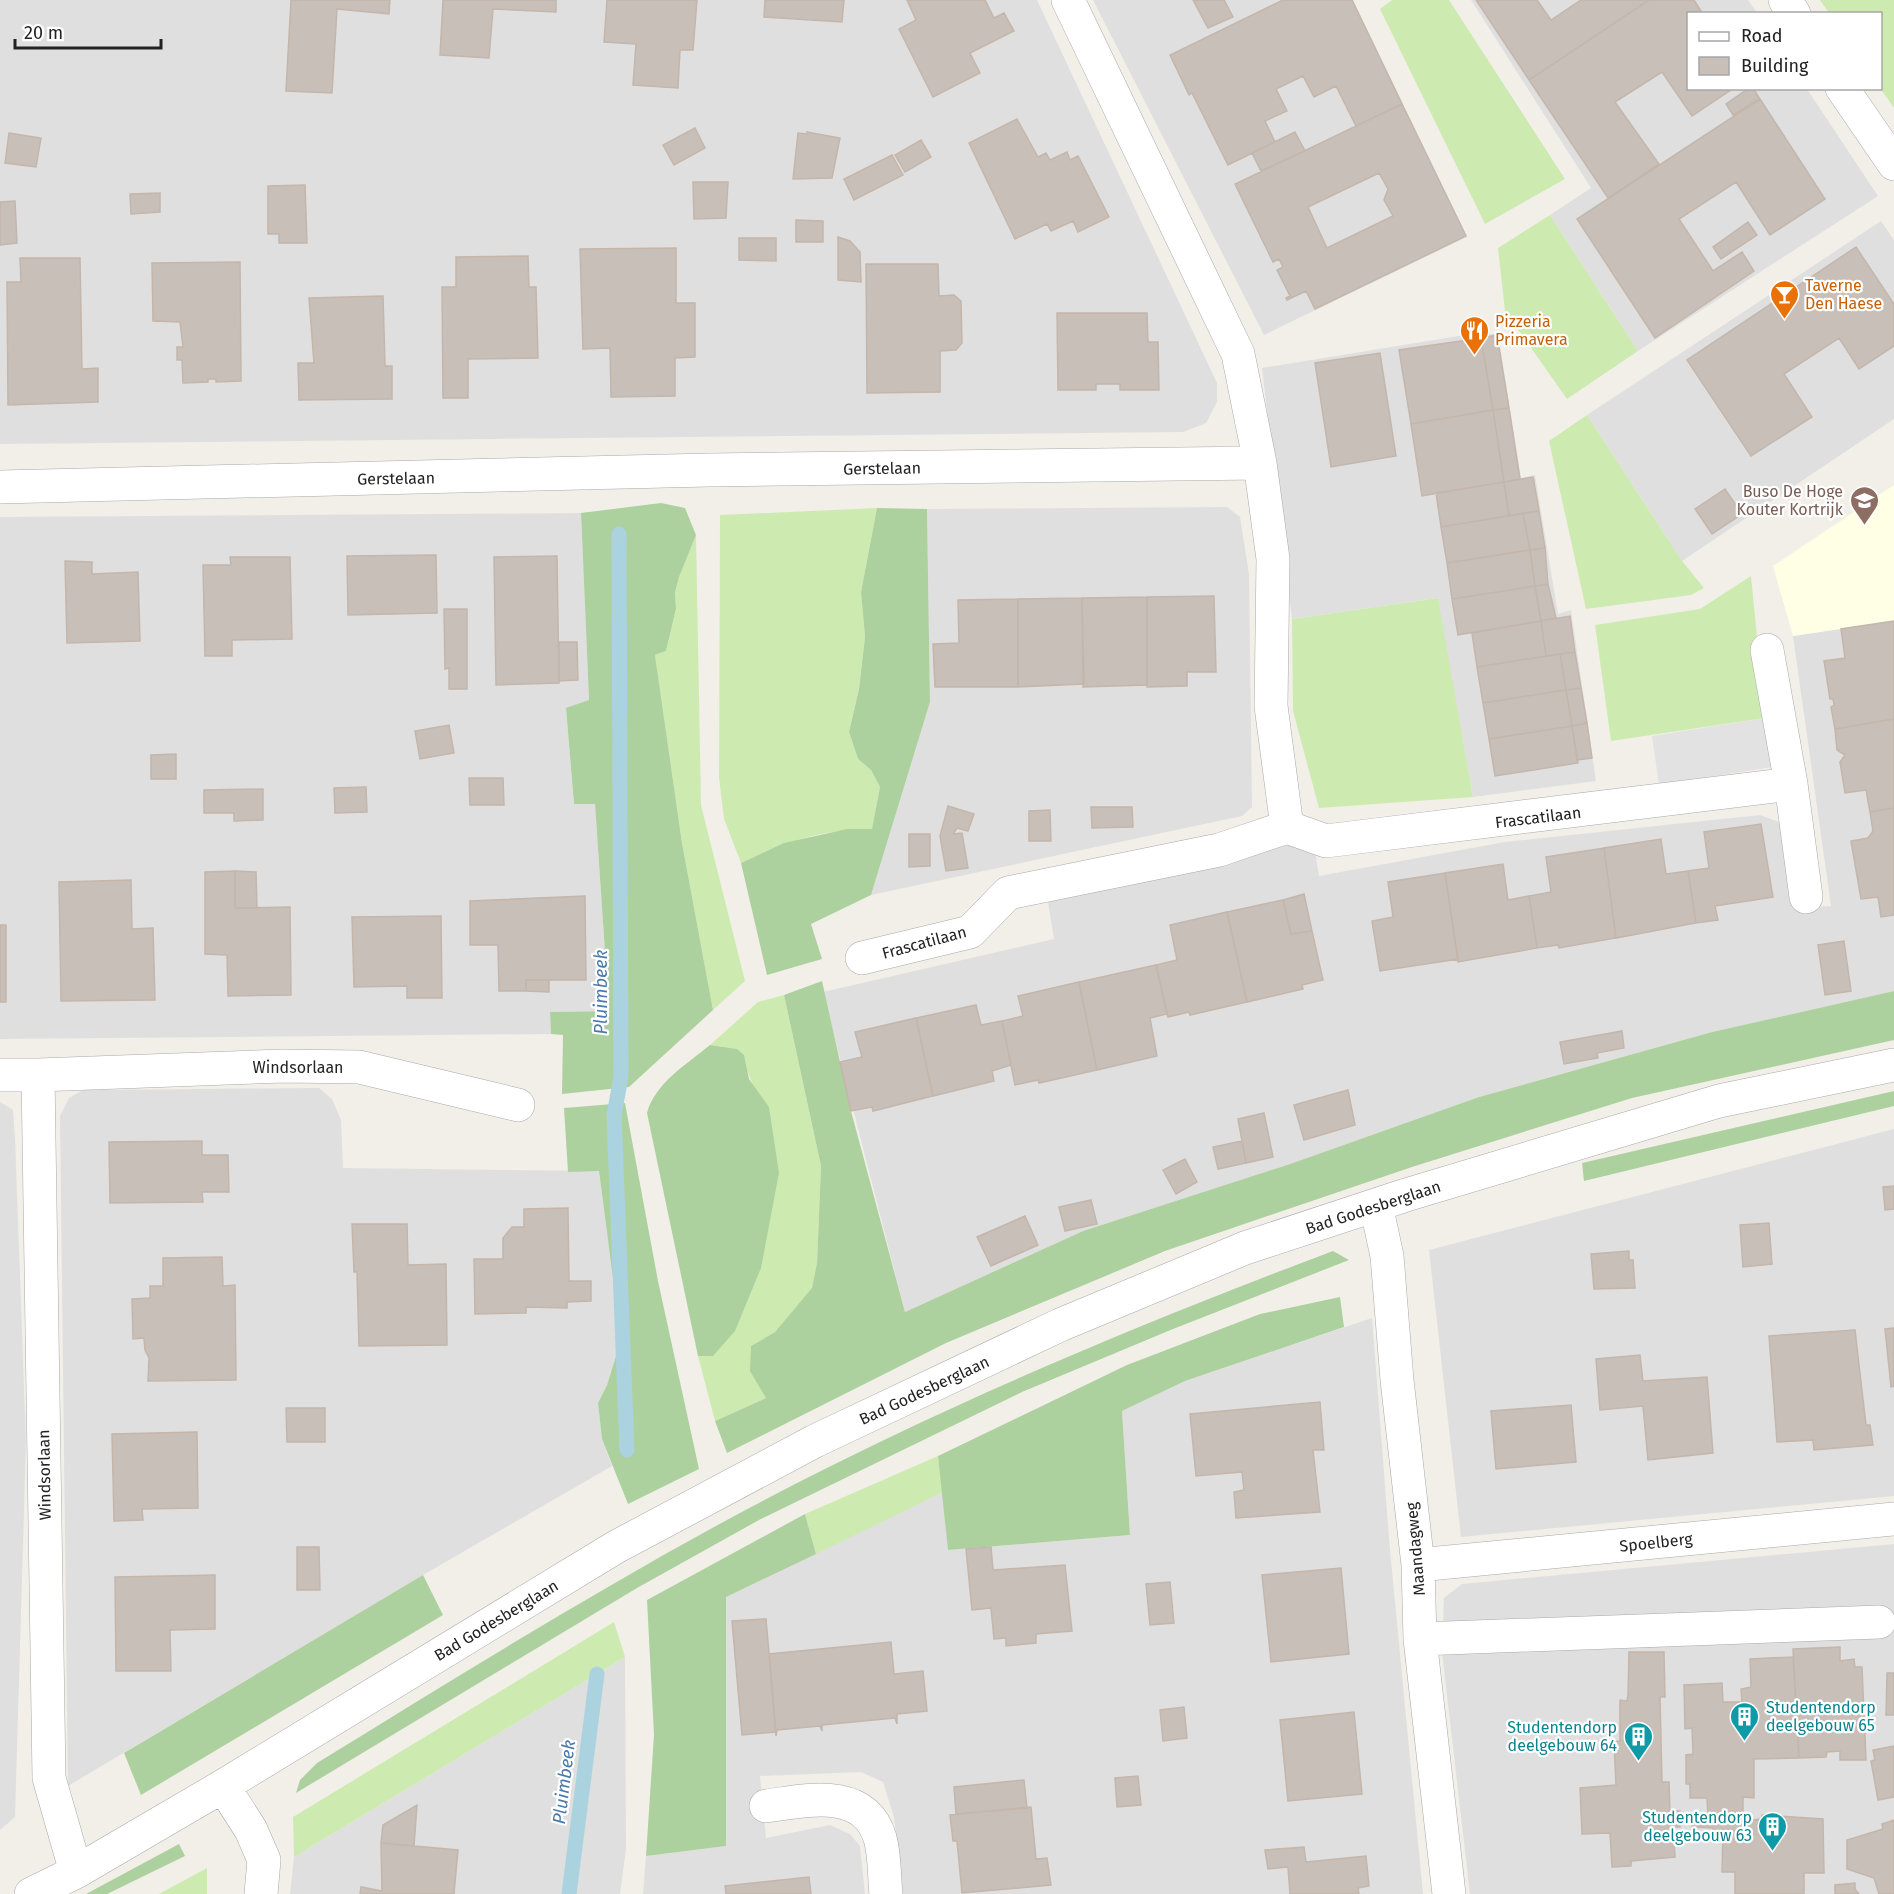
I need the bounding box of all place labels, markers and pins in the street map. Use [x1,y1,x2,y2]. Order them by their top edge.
place label: Taverne Den Haese [1805,276,1882,313]
bar icon: Taverne Den Haese [1768,278,1800,320]
place label: Pizzeria Primavera [1495,312,1568,349]
restaurant icon: Pizzeria Primavera [1458,314,1490,356]
place label: Buso De Hoge Kouter Kortrijk [1737,482,1844,519]
school or university icon: Buso De Hoge Kouter Kortrijk [1848,484,1880,526]
place label: Studentendorp deelgebouw 65 [1766,1698,1876,1735]
building icon: Studentendorp deelgebouw 65 [1729,1700,1761,1742]
place label: Studentendorp deelgebouw 64 [1507,1718,1617,1755]
building icon: Studentendorp deelgebouw 64 [1622,1720,1654,1762]
place label: Studentendorp deelgebouw 63 [1642,1808,1752,1845]
building icon: Studentendorp deelgebouw 63 [1757,1810,1789,1852]

